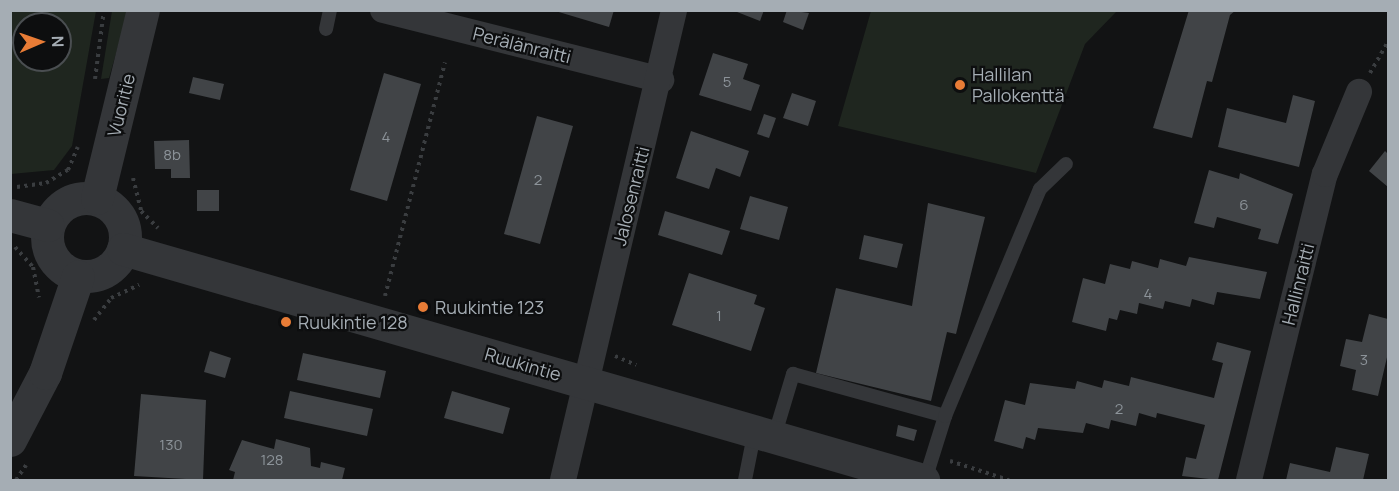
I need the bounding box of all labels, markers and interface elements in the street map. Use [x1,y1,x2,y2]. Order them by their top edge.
north arrow [12,12,72,72]
street label: Perälänraitti [471,22,573,68]
text: N [47,35,69,48]
place label: Hallilan Pallokenttä [972,64,1065,106]
street label: Vuoritie [103,71,139,139]
house number: 5 [723,73,731,91]
marker: Hallilan Pallokenttä [953,78,967,92]
house number: 4 [382,128,390,146]
street label: Jalosenraitti [608,144,654,248]
house number: 8b [163,146,181,164]
house number: 2 [534,171,542,189]
house number: 6 [1239,196,1249,214]
street label: Hallinraitti [1277,241,1319,327]
house number: 4 [1144,285,1152,303]
place label: Ruukintie 123 [435,296,544,318]
marker: Ruukintie 123 [416,300,430,314]
house number: 1 [716,307,722,325]
place label: Ruukintie 128 [298,311,408,333]
marker: Ruukintie 128 [279,315,293,329]
street label: Ruukintie [482,343,564,385]
house number: 3 [1360,351,1368,369]
house number: 2 [1115,400,1123,418]
house number: 130 [159,436,183,454]
house number: 128 [260,451,284,469]

